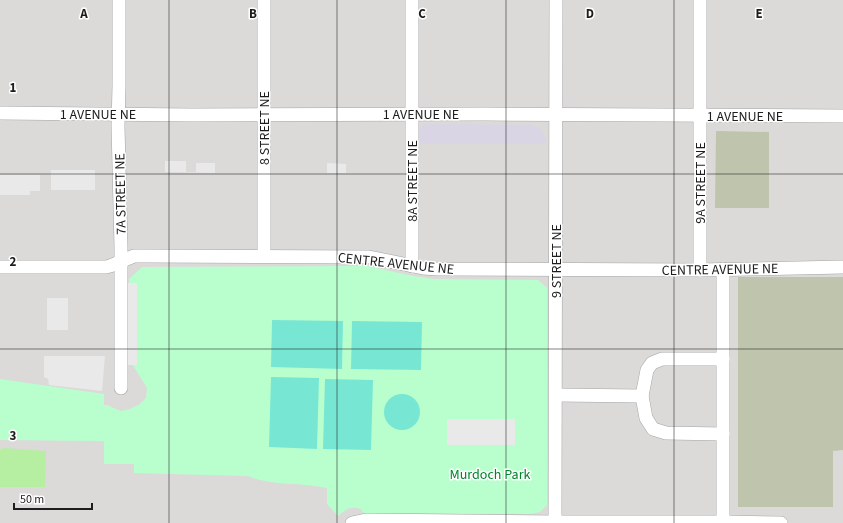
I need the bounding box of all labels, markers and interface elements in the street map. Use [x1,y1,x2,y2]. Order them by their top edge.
text: A [79,5,88,23]
text: B [249,5,257,23]
text: C [418,5,426,23]
text: D [586,5,594,23]
text: E [755,5,763,23]
text: 1 [10,79,17,97]
street label: 8 STREET NE [255,91,275,165]
street label: 1 AVENUE NE [60,105,136,125]
street label: 1 AVENUE NE [383,105,459,125]
street label: 1 AVENUE NE [707,107,783,127]
street label: 8A STREET NE [403,140,423,222]
street label: 9A STREET NE [691,142,711,224]
street label: 7A STREET NE [110,153,132,235]
street label: 9 STREET NE [547,224,567,298]
street label: CENTRE AVENUE NE [337,248,455,280]
text: 2 [10,253,17,271]
street label: CENTRE AVENUE NE [661,259,779,281]
text: 3 [10,427,17,445]
park label: Murdoch Park [450,465,530,485]
scale bar [14,485,92,511]
text: 50 m [20,491,44,508]

